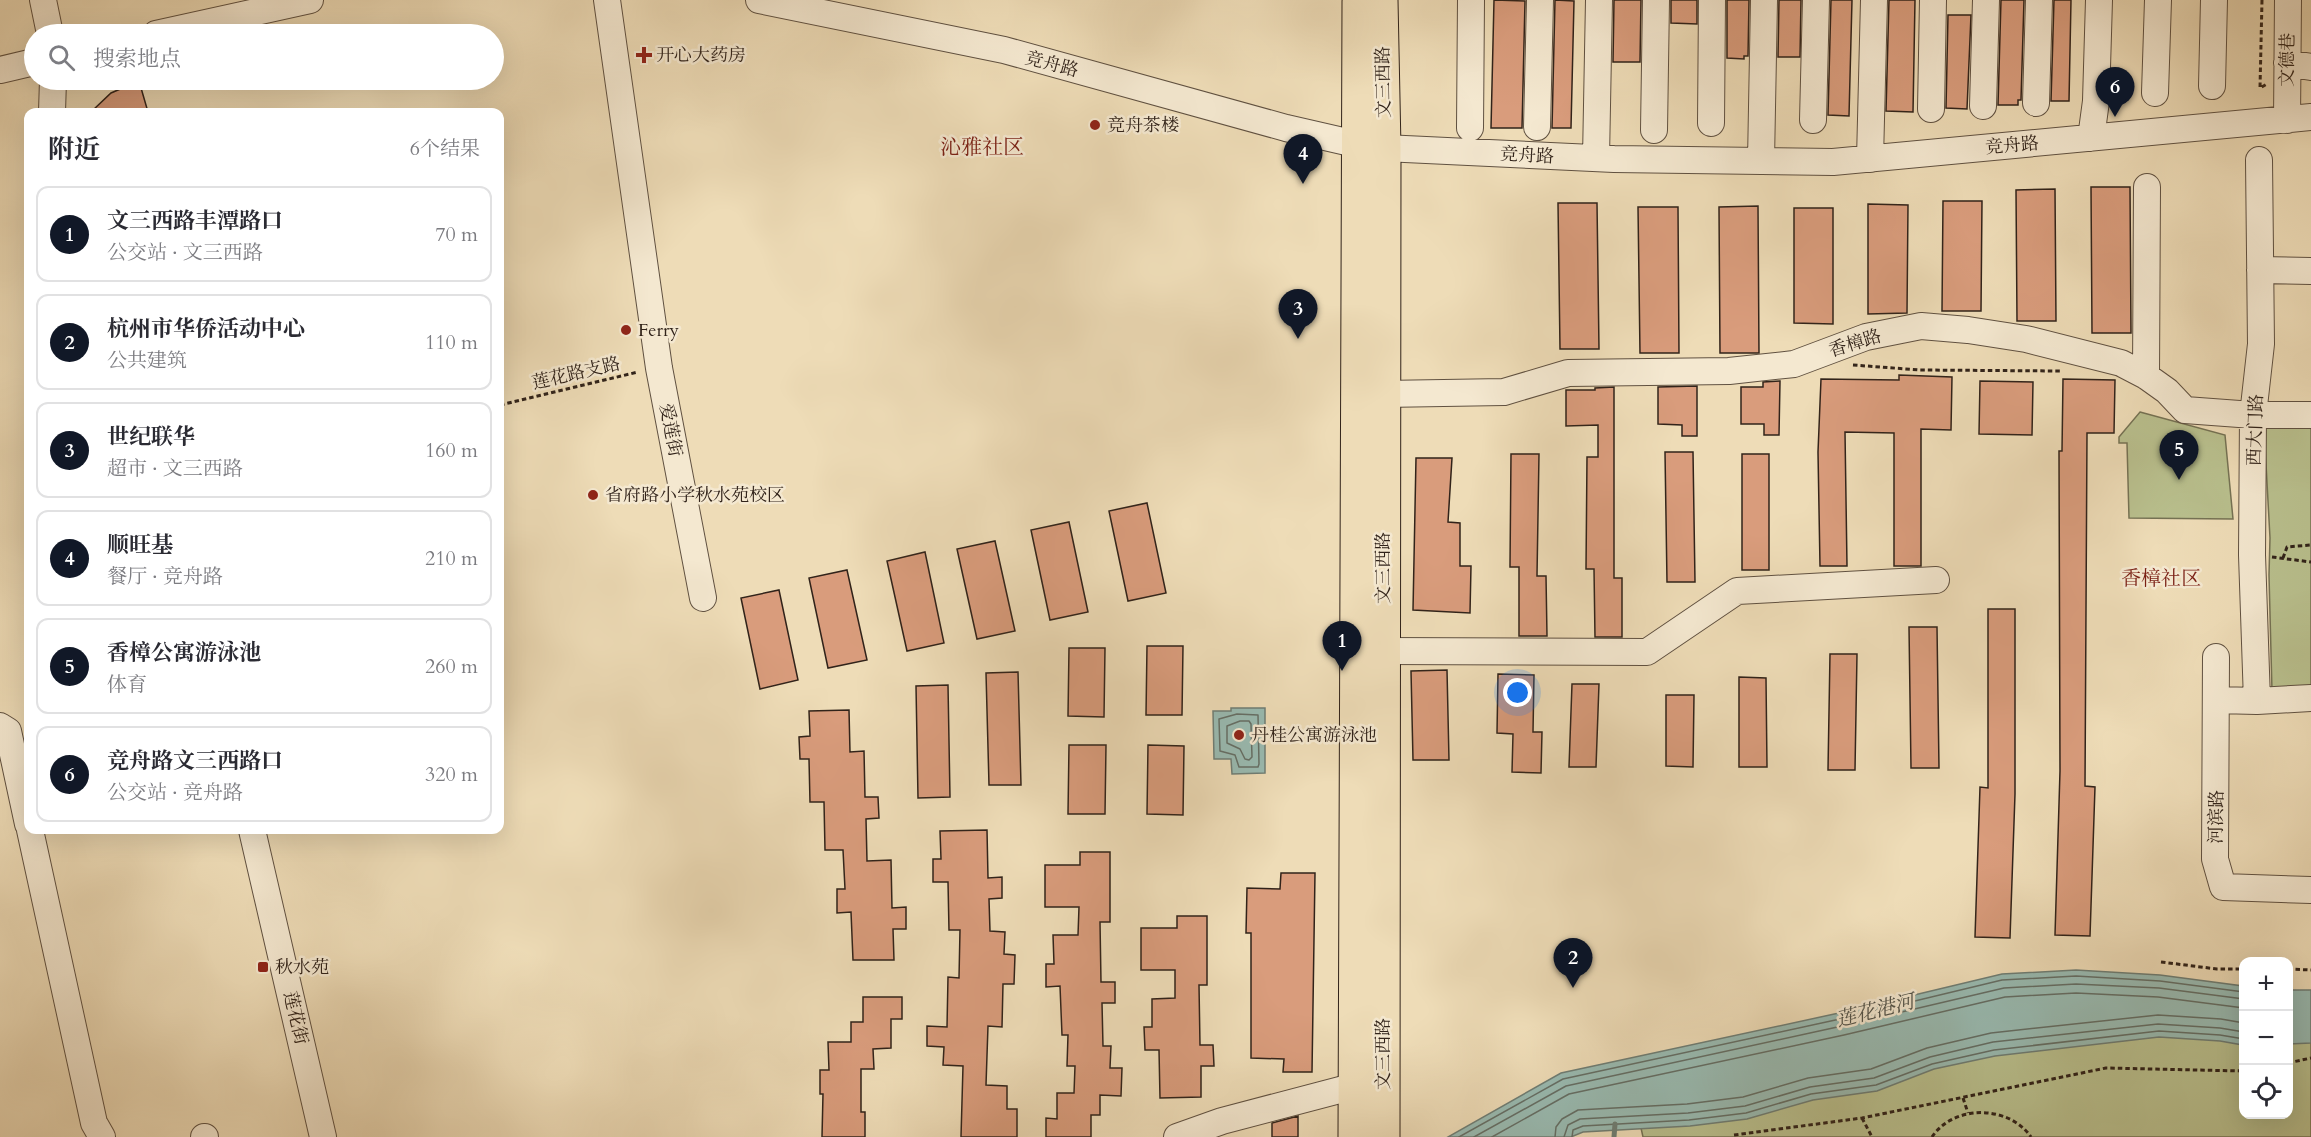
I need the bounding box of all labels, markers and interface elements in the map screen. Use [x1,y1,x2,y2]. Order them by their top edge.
search box [24,24,504,90]
street label: 文德巷 [2275,33,2300,87]
icon: search [45,41,78,74]
place label: 开心大药房 [656,43,746,68]
text: 搜索地点 [93,44,181,74]
street label: 竞舟路 [1023,45,1081,84]
street label: 文三西路 [1370,46,1397,118]
marker: 开心大药房 [637,48,651,62]
pin: 6 [2096,68,2134,117]
place label: 竞舟茶楼 [1107,113,1179,138]
marker: 竞舟茶楼 [1088,118,1102,132]
street label: 竞舟路 [1984,131,2040,160]
text: 附近 [48,132,100,167]
district label: 沁雅社区 [940,133,1024,162]
pin: 4 [1284,134,1322,184]
text: 6个结果 [410,135,480,162]
street label: 竞舟路 [1499,142,1555,169]
text: 文三西路丰潭路口 [107,206,283,236]
text: 1 [64,221,75,248]
text: 70 m [435,221,478,248]
text: 公交站 · 文三西路 [107,239,263,266]
pin: 3 [1278,290,1318,339]
text: 杭州市华侨活动中心 [107,314,305,344]
place label: Ferry [638,318,680,343]
marker: Ferry [619,323,633,337]
street label: 香樟路 [1826,324,1885,363]
text: 2 [64,329,75,356]
text: 110 m [425,329,478,356]
text: 公共建筑 [107,347,187,374]
street label: 莲花路支路 [529,351,623,396]
street label: 西大门路 [2242,394,2269,466]
street label: 爱莲街 [653,401,688,459]
text: 世纪联华 [107,422,195,452]
pin: 5 [2160,430,2198,480]
text: 3 [64,437,75,464]
text: 160 m [425,437,478,464]
text: 超市 · 文三西路 [107,455,243,482]
place label: 省府路小学秋水苑校区 [605,483,785,508]
marker: 省府路小学秋水苑校区 [586,488,600,502]
text: 顺旺基 [107,530,173,560]
street label: 文三西路 [1371,532,1396,604]
text: 4 [64,545,75,572]
text: 210 m [425,545,478,572]
text: 餐厅 · 竞舟路 [107,563,223,590]
district label: 香樟社区 [2121,565,2201,592]
pin: 1 [1322,622,1362,671]
text: 香樟公寓游泳池 [107,638,261,668]
text: 5 [64,653,75,680]
text: 260 m [425,653,478,680]
text: 体育 [107,671,147,698]
your location [1503,678,1532,707]
place label: 丹桂公寓游泳池 [1251,723,1377,748]
marker: 丹桂公寓游泳池 [1232,728,1246,742]
text: 竞舟路文三西路口 [107,746,283,776]
text: 6 [64,761,75,788]
text: 320 m [425,761,478,788]
text: 公交站 · 竞舟路 [107,779,243,806]
street label: 河滨路 [2204,790,2229,844]
pin: 2 [1554,938,1592,988]
place label: 秋水苑 [275,955,329,980]
map controls [2239,957,2293,1119]
button: + [2239,957,2293,1011]
marker: 秋水苑 [256,960,270,974]
water label: 莲花港河 [1833,987,1920,1033]
street label: 莲花街 [277,989,314,1047]
button: − [2239,1011,2293,1065]
street label: 文三西路 [1371,1018,1396,1090]
button: locate [2239,1065,2293,1119]

